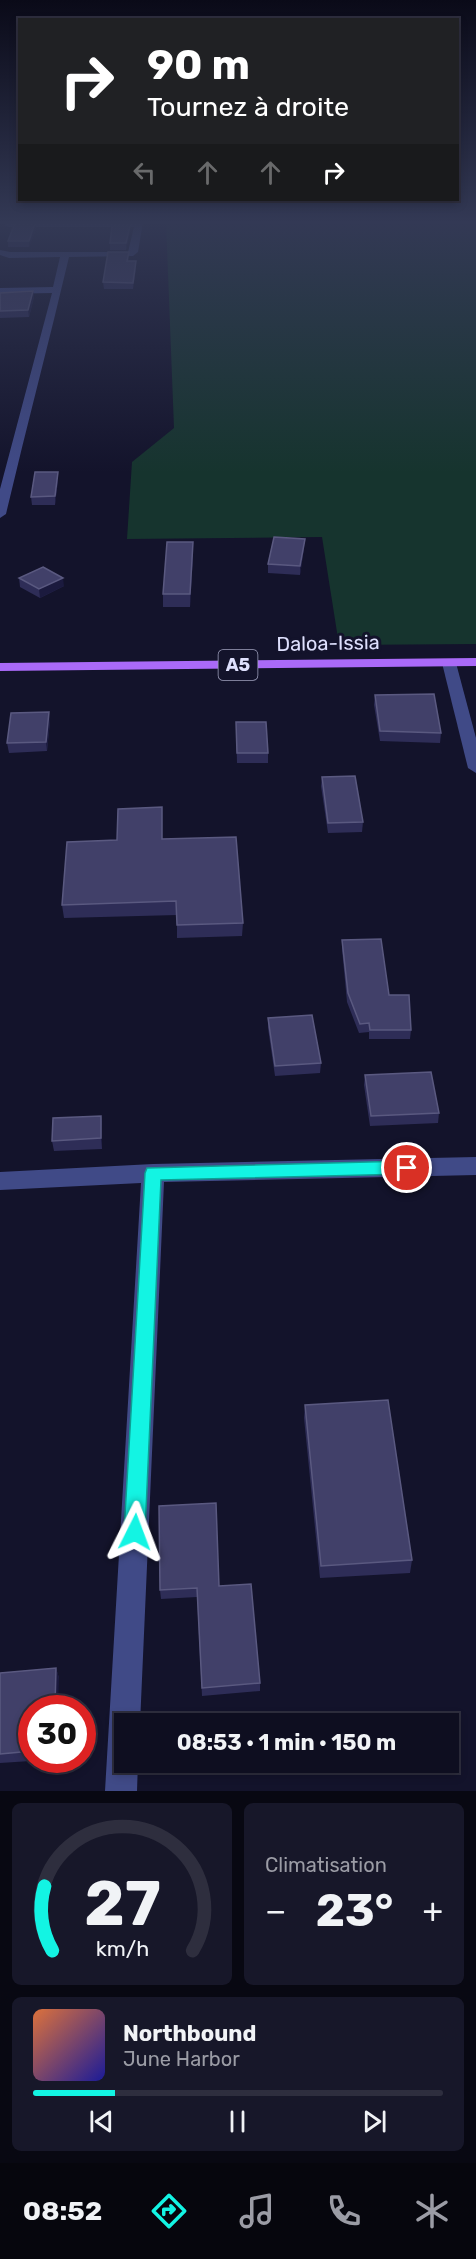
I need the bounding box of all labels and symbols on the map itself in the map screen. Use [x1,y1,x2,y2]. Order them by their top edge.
street label: Daloa-Issia [276,630,380,656]
road number: A5 [218,650,258,680]
pin [381,1142,432,1193]
position arrow [103,1500,167,1564]
speed limit sign: 30 [18,1695,96,1773]

